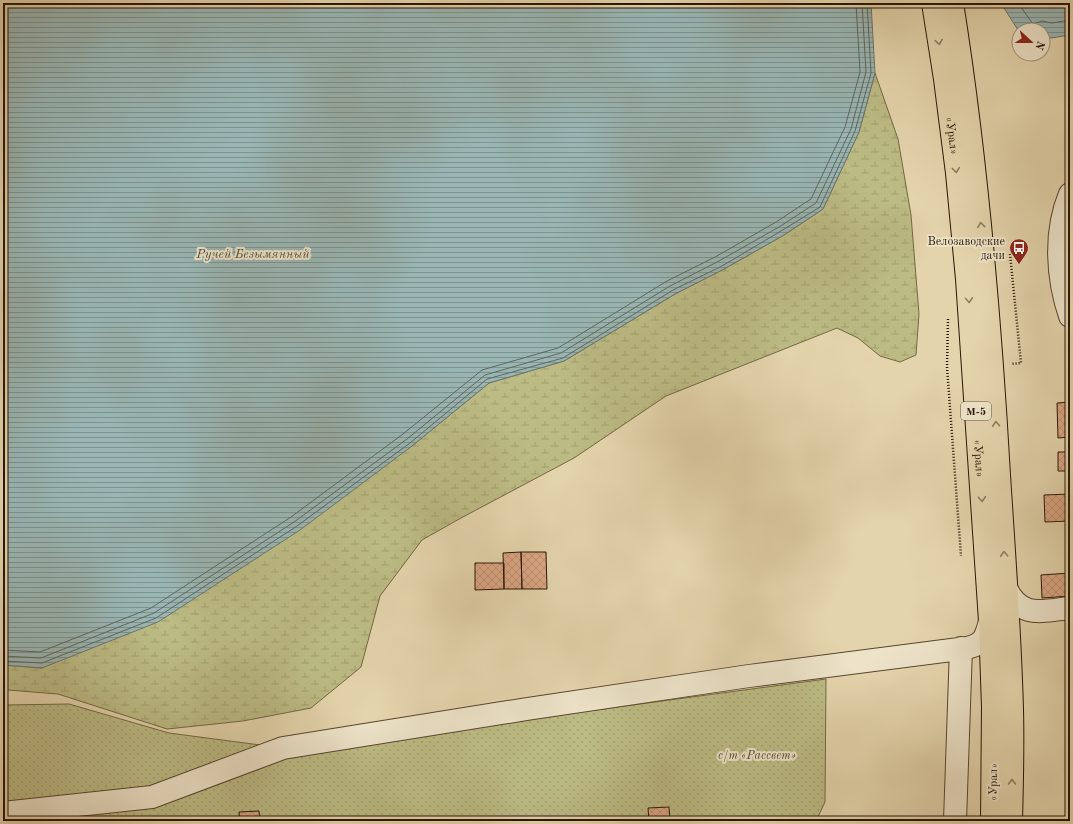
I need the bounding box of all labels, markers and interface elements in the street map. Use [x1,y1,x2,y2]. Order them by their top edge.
north arrow [1011,22,1051,62]
one-way arrow [934,38,943,45]
text: N [1032,39,1046,52]
street label: «Урал» [943,116,960,155]
one-way arrow [951,167,960,173]
one-way arrow [977,222,986,228]
place label: Велозаводские дачи [928,236,1005,262]
bus stop icon: Велозаводские дачи [1008,237,1030,265]
water label: Ручей Безымянный [195,248,310,261]
one-way arrow [964,297,973,303]
road number: М-5 [961,402,991,420]
one-way arrow [992,421,1000,427]
street label: «Урал» [971,439,985,478]
one-way arrow [977,496,986,502]
one-way arrow [999,551,1008,557]
park label: с/т «Рассвет» [718,750,796,762]
street label: «Урал» [988,763,1000,801]
one-way arrow [1008,779,1016,785]

